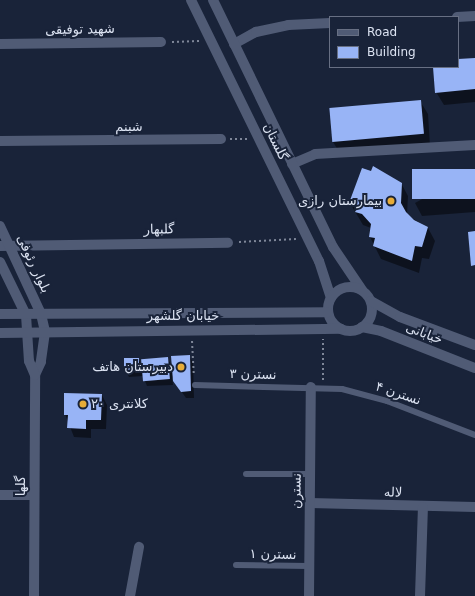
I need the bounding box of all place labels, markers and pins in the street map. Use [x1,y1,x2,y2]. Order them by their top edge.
place label: بیمارستان رازی [298,193,382,209]
marker: بیمارستان رازی [385,195,397,207]
place label: دبیرستان هاتف [92,359,173,375]
marker: دبیرستان هاتف [176,362,186,372]
place label: کلانتری ۲۰ [91,396,148,412]
marker: کلانتری ۲۰ [78,399,88,409]

